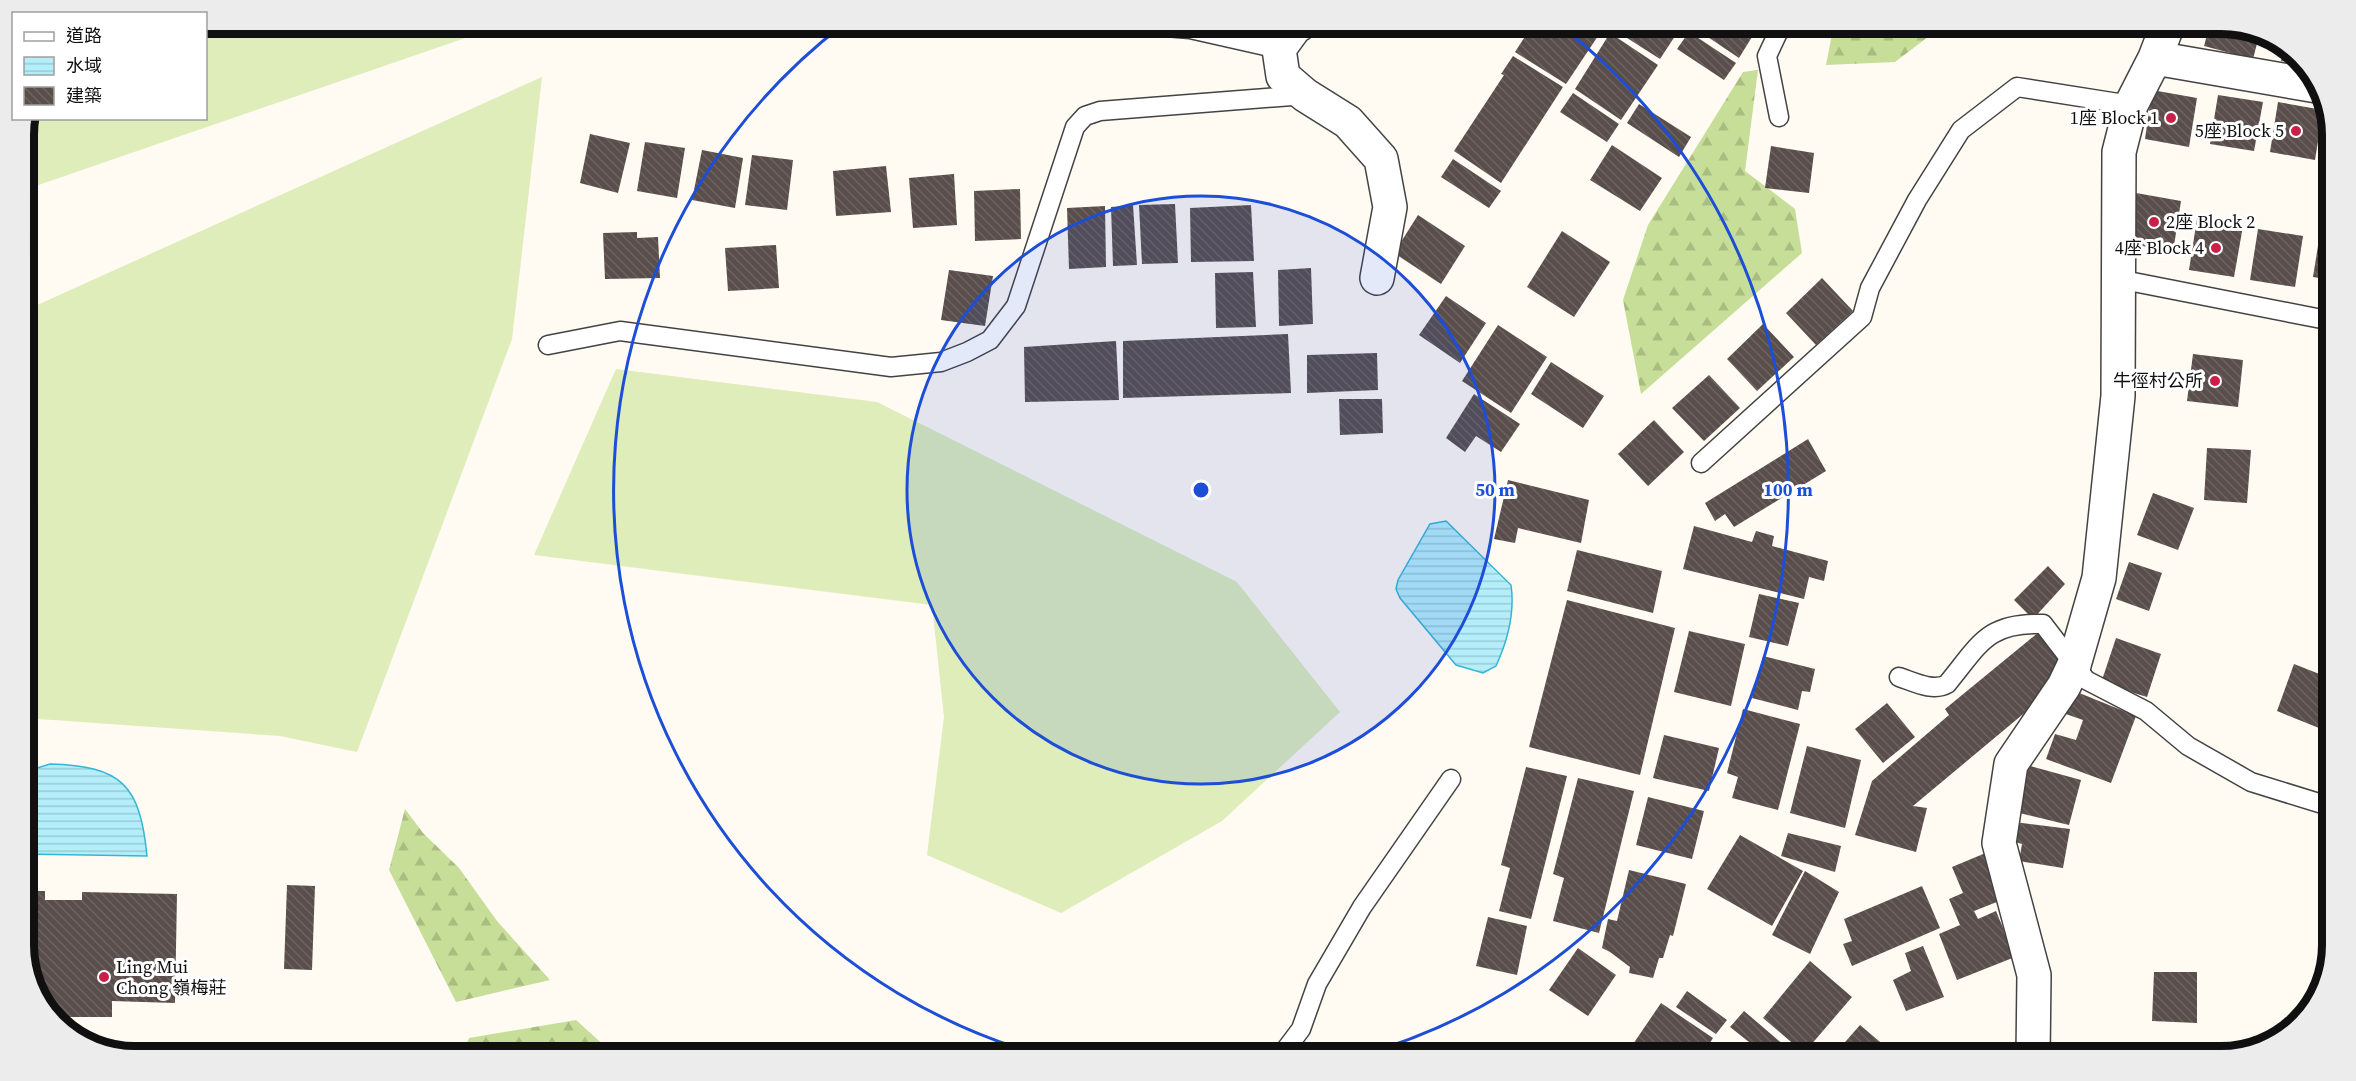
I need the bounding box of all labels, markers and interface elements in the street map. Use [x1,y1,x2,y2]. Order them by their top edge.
legend [12,12,207,120]
text: 道路 [66,23,102,48]
text: 水域 [66,53,102,78]
text: 建築 [66,83,102,108]
place label: 1座 Block 1 [2070,105,2159,130]
marker: 1座 Block 1 [2164,111,2178,125]
place label: 5座 Block 5 [2195,118,2284,143]
marker: 5座 Block 5 [2289,124,2303,138]
place label: 2座 Block 2 [2166,209,2255,234]
marker: 2座 Block 2 [2147,215,2161,229]
place label: 4座 Block 4 [2115,235,2204,260]
marker: 4座 Block 4 [2209,241,2223,255]
place label: 牛徑村公所 [2113,368,2203,393]
marker: 牛徑村公所 [2208,374,2222,388]
text: 50 m [1475,477,1515,502]
text: 100 m [1763,477,1813,502]
centre of rings [1191,480,1211,500]
place label: Ling Mui Chong 嶺梅莊 [116,954,226,1000]
marker: Ling Mui Chong 嶺梅莊 [97,970,111,984]

